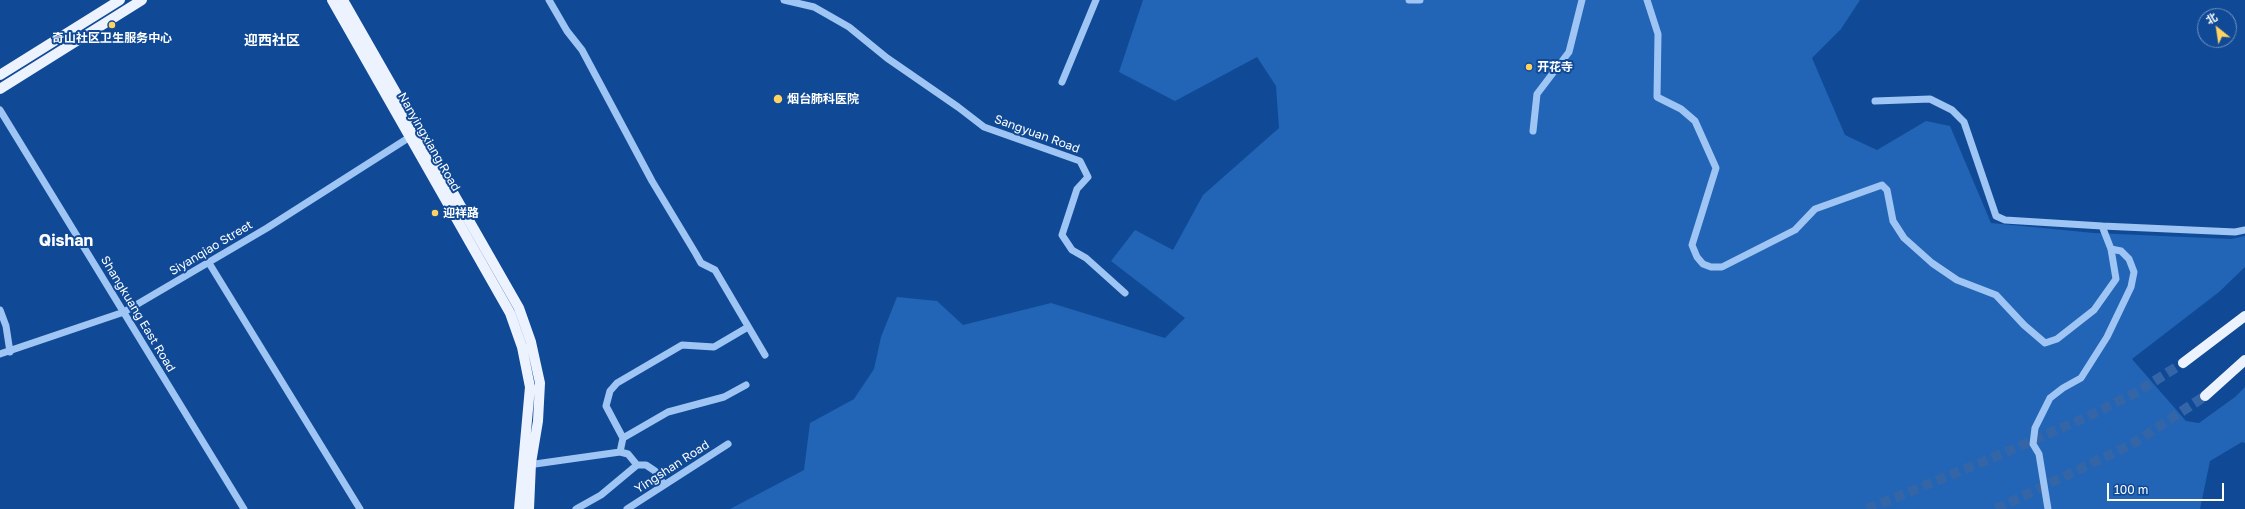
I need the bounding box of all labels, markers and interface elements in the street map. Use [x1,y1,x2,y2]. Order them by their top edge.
north arrow [2197,8,2237,48]
text: 北 [2203,10,2219,26]
marker: 奇山社区卫生服务中心 [107,20,117,30]
place label: 奇山社区卫生服务中心 [52,31,172,45]
district label: 迎西社区 [244,33,300,49]
place label: 开花寺 [1537,60,1573,74]
marker: 开花寺 [1524,62,1534,72]
street label: Nanyingxiang Road [395,90,463,194]
place label: 烟台肺科医院 [787,92,859,106]
marker: 烟台肺科医院 [772,93,784,105]
street label: Sangyuan Road [992,112,1082,156]
place label: 迎祥路 [443,206,479,220]
marker: 迎祥路 [430,208,440,218]
street label: Siyanqiao Street [167,217,255,279]
district label: Qishan [39,231,93,251]
street label: Shangkuang East Road [98,253,178,375]
street label: Yingshan Road [632,438,712,496]
scale bar [2109,475,2226,501]
text: 100 m [2114,482,2148,497]

